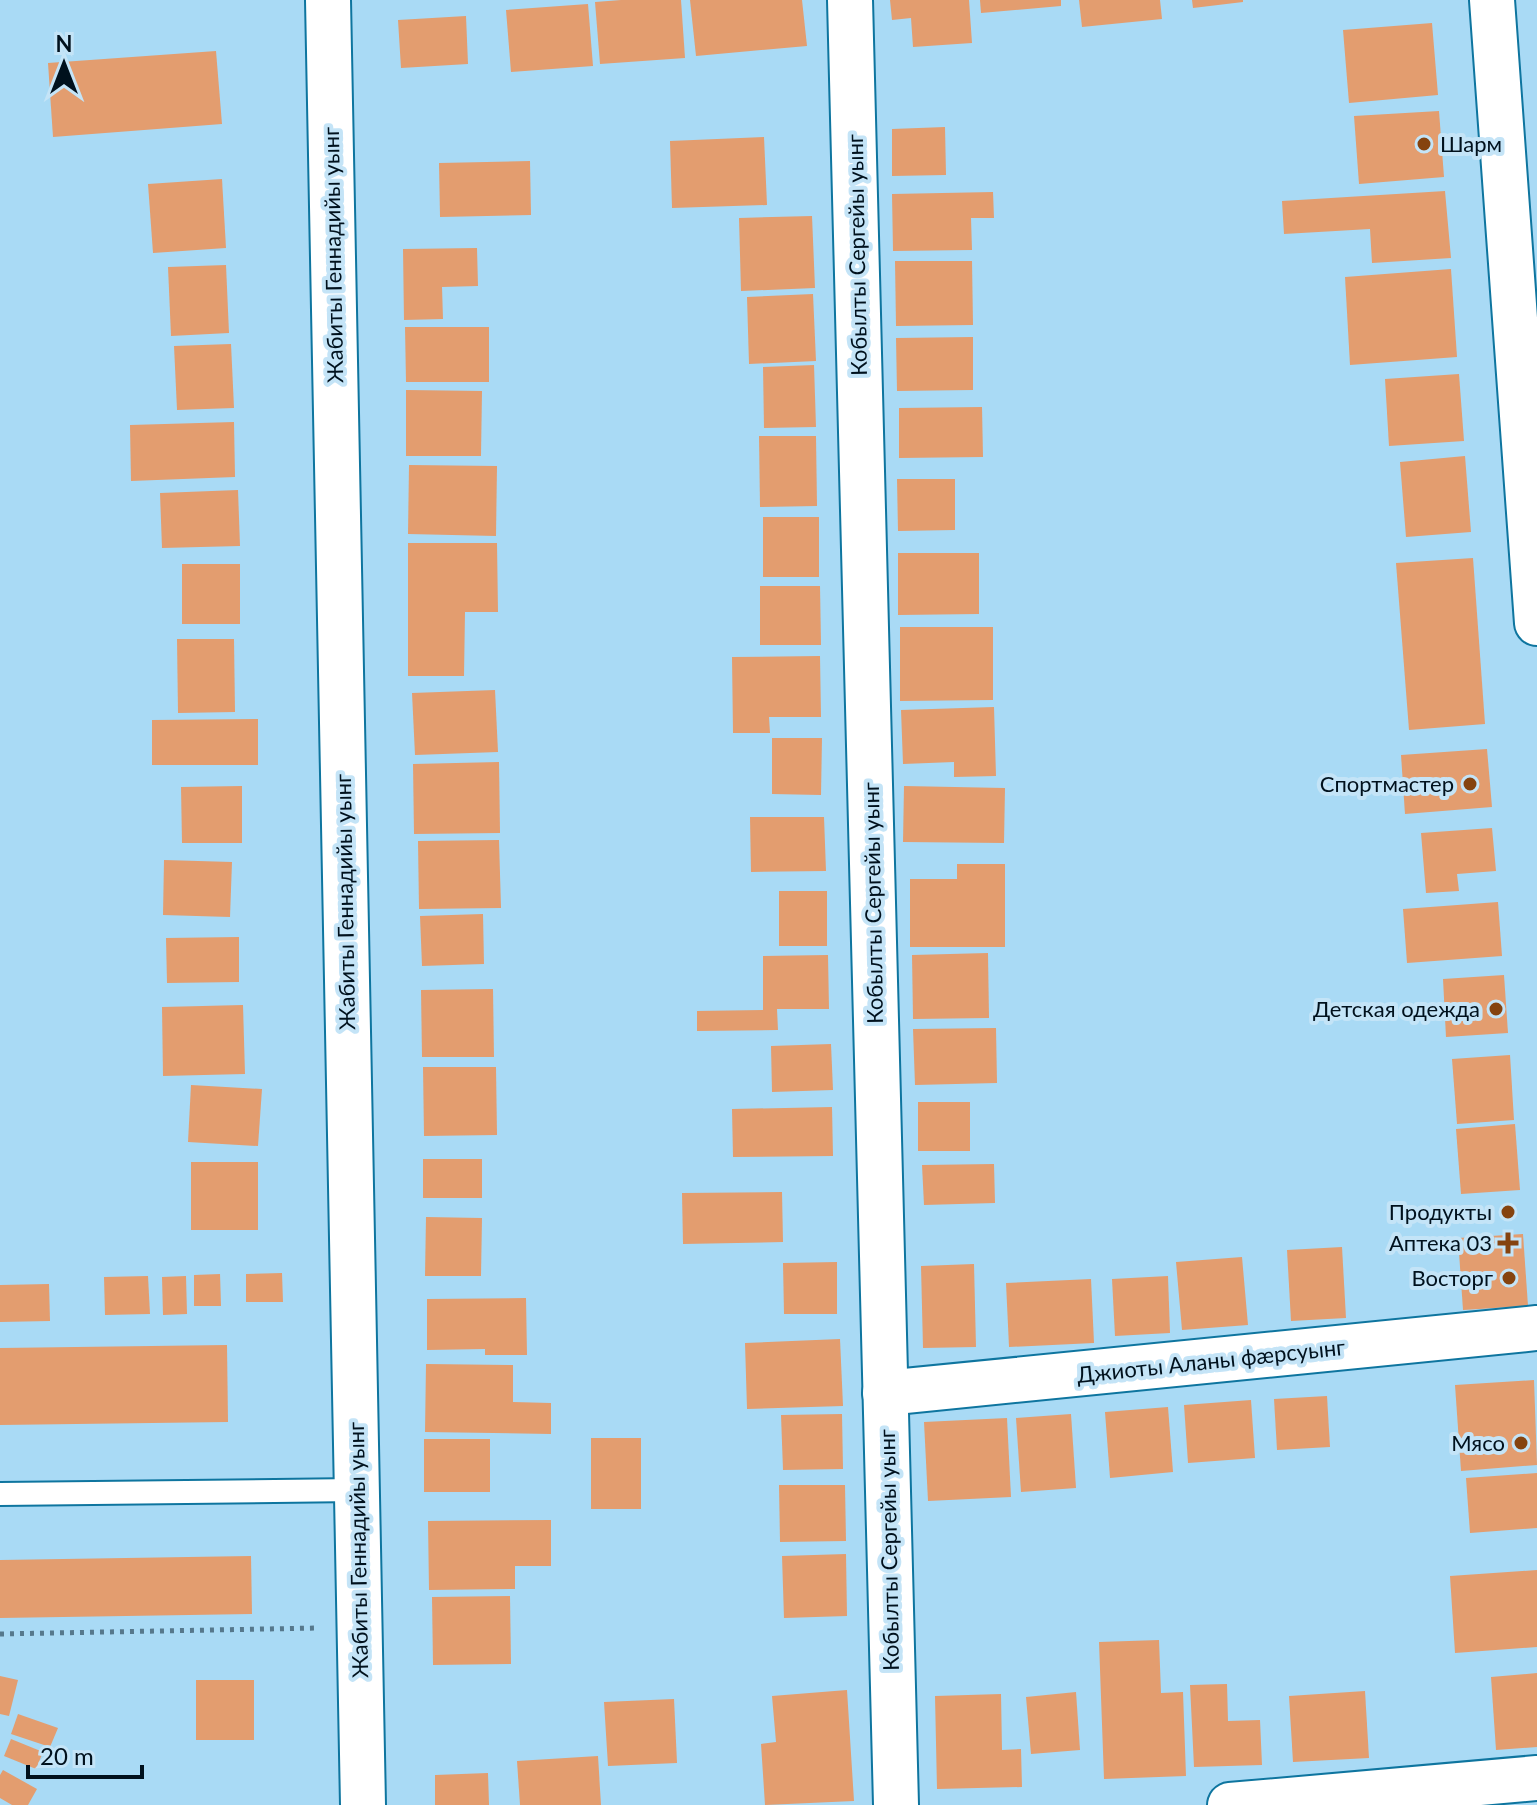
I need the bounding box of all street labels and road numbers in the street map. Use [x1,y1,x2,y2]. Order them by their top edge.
street label: Жабиты Геннадийы уынг [317,127,348,383]
street label: Кобылты Сергейы уынг [841,134,872,376]
street label: Жабиты Геннадийы уынг [329,774,360,1030]
street label: Кобылты Сергейы уынг [857,782,888,1024]
street label: Джиоты Аланы фæрсуынг [1076,1333,1346,1388]
street label: Жабиты Геннадийы уынг [342,1422,373,1678]
street label: Кобылты Сергейы уынг [873,1429,904,1671]

